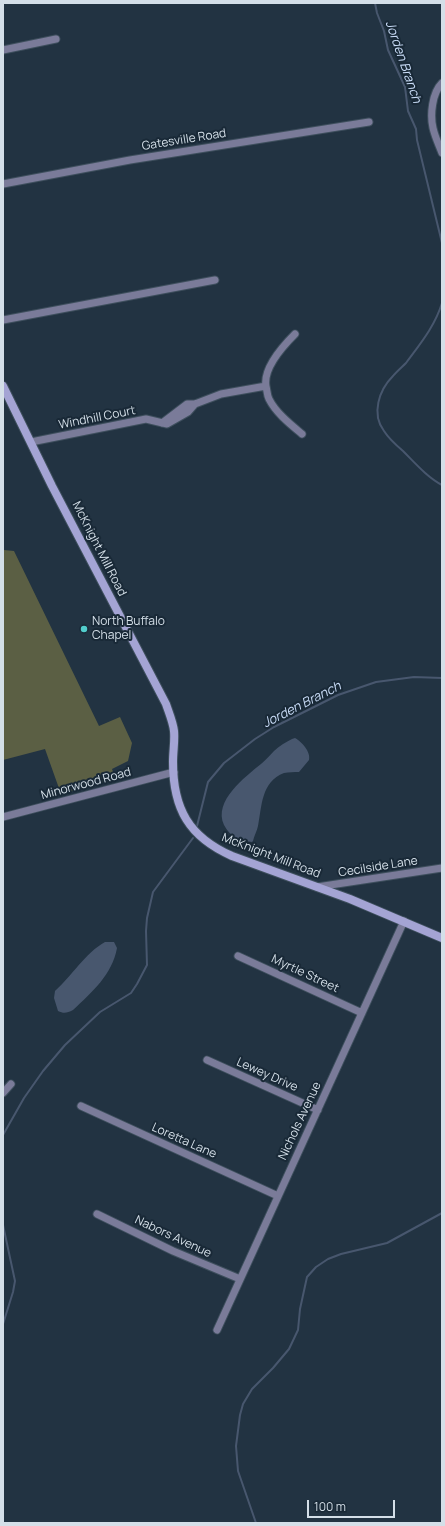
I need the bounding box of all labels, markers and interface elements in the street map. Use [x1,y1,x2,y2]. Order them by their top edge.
water label: Jorden Branch [382,19,424,105]
street label: Gatesville Road [141,126,227,154]
street label: Windhill Court [57,404,137,432]
street label: McKnight Mill Road [69,499,129,599]
place label: North Buffalo Chapel [92,615,165,643]
marker: North Buffalo Chapel [79,624,89,634]
water label: Jorden Branch [260,679,344,731]
street label: Minorwood Road [39,765,133,803]
street label: McKnight Mill Road [220,831,322,881]
street label: Cecilside Lane [337,854,419,880]
street label: Myrtle Street [269,952,341,996]
street label: Lewey Drive [234,1055,300,1095]
street label: Nichols Avenue [276,1080,324,1162]
street label: Loretta Lane [149,1120,219,1162]
street label: Nabors Avenue [132,1213,214,1261]
scale bar [309,1492,397,1518]
text: 100 m [314,1498,346,1515]

